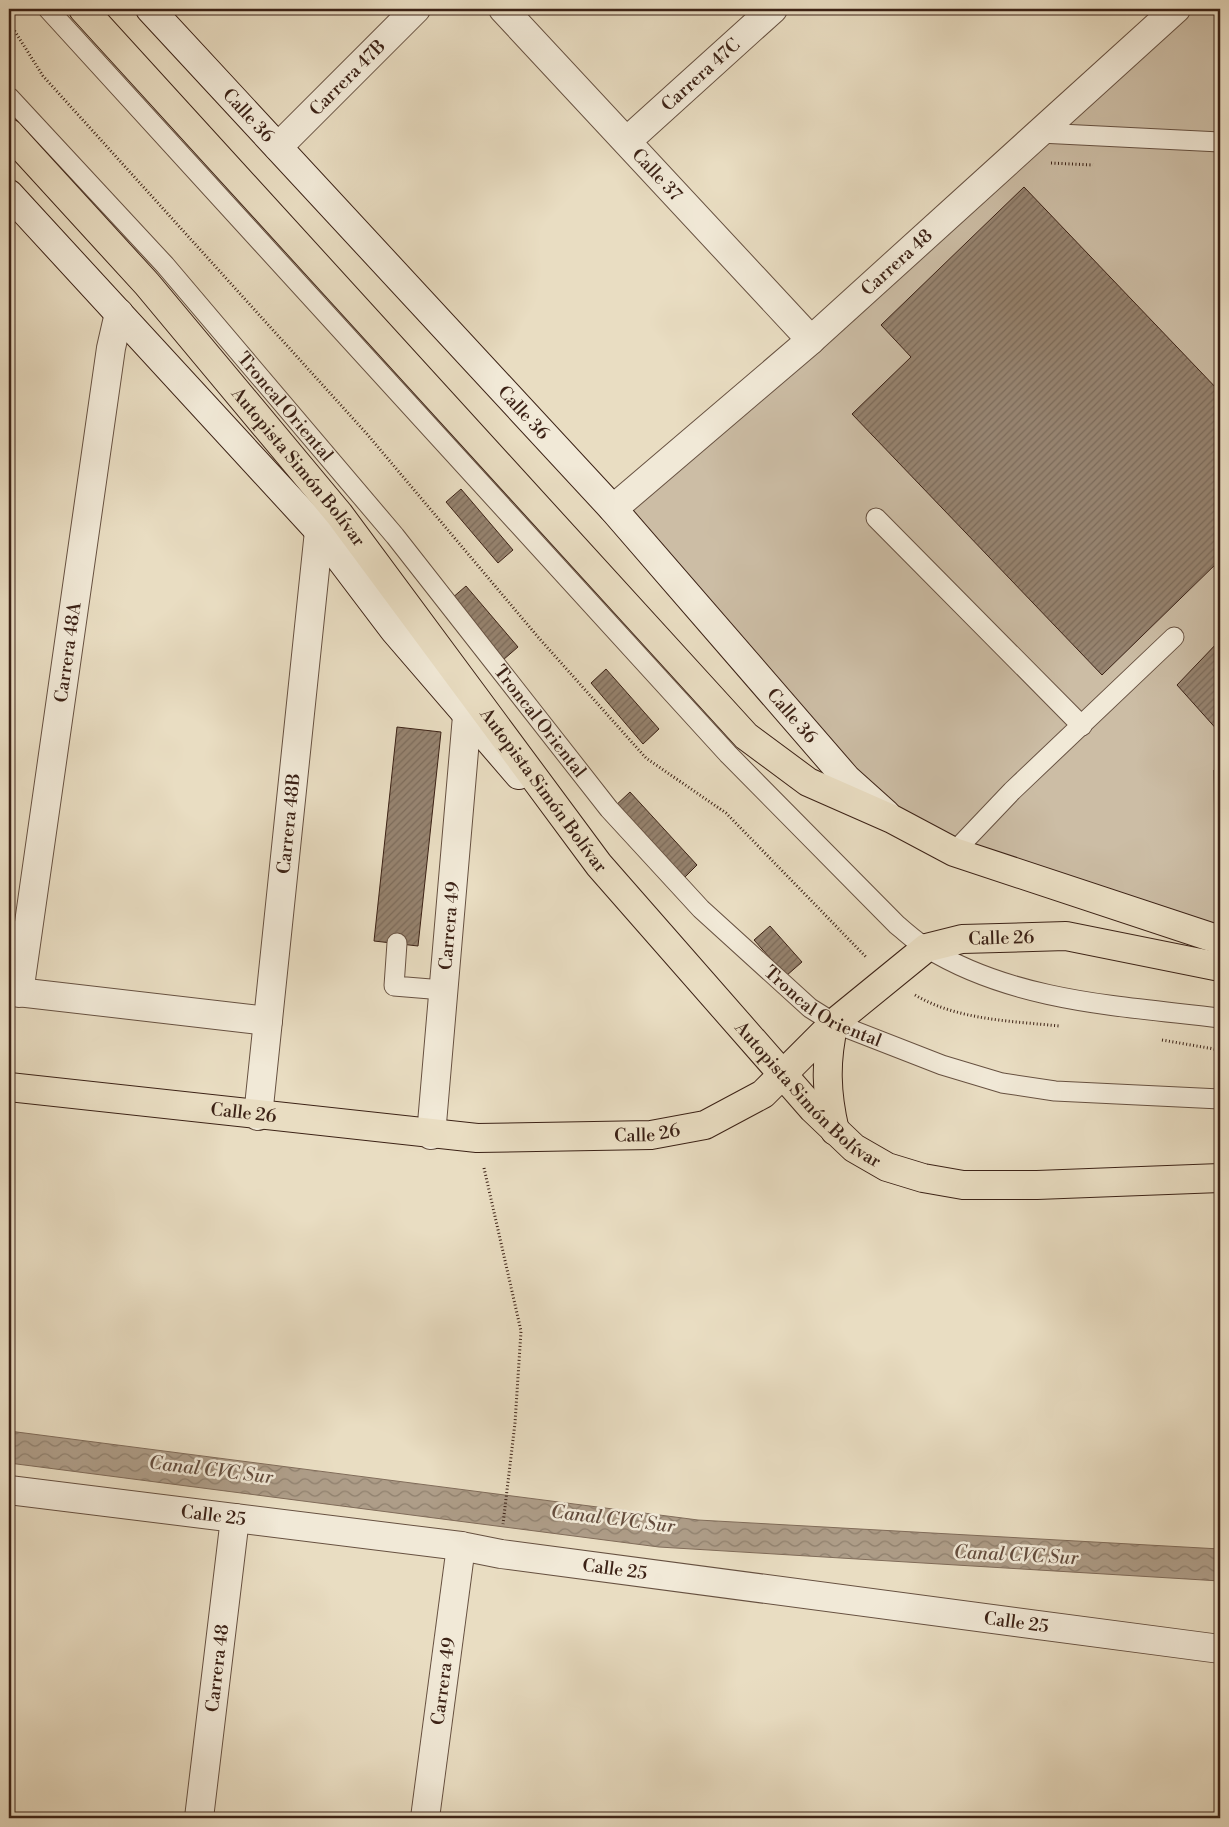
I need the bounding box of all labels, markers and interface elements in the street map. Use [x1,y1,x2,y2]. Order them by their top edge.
street label: Carrera 47C [656,33,745,116]
street label: Carrera 47B [304,35,390,121]
street label: Calle 36 [218,83,279,147]
street label: Calle 37 [627,143,687,206]
street label: Carrera 48 [856,224,937,301]
street label: Troncal Oriental [232,347,339,467]
street label: Calle 36 [493,381,555,445]
street label: Autopista Simón Bolívar [226,382,371,551]
street label: Carrera 48A [49,600,86,704]
street label: Troncal Oriental [489,660,592,783]
street label: Calle 36 [762,683,822,748]
street label: Autopista Simón Bolívar [475,703,612,878]
street label: Carrera 48B [272,772,305,875]
street label: Carrera 49 [434,881,464,971]
street label: Calle 26 [968,925,1035,950]
street label: Troncal Oriental [759,960,886,1052]
street label: Autopista Simón Bolívar [729,1016,885,1173]
street label: Calle 26 [209,1098,278,1128]
street label: Calle 26 [614,1118,682,1147]
water label: Canal CVC Sur [148,1450,275,1490]
water label: Canal CVC Sur [550,1499,677,1539]
street label: Calle 25 [180,1500,247,1531]
water label: Canal CVC Sur [953,1540,1080,1570]
street label: Calle 25 [581,1553,649,1585]
street label: Calle 25 [982,1606,1050,1638]
street label: Carrera 48 [200,1623,234,1713]
street label: Carrera 49 [426,1636,460,1727]

